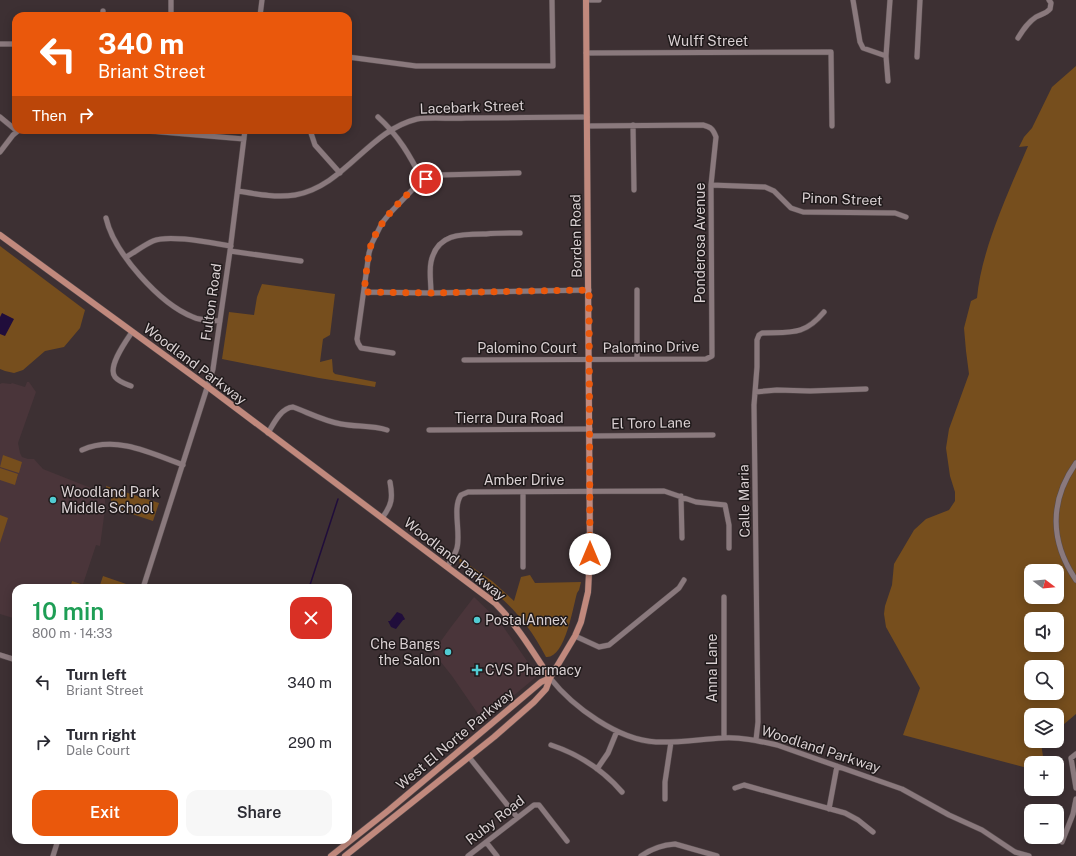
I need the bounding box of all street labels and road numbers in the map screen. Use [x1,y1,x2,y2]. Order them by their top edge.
street label: Wulff Street [668,33,748,49]
street label: Lacebark Street [419,97,525,117]
street label: Ponderosa Avenue [692,183,708,303]
street label: Pinon Street [801,190,883,208]
street label: Borden Road [567,194,585,278]
street label: Fulton Road [198,262,224,342]
street label: Woodland Parkway [140,320,250,408]
street label: Palomino Drive [602,338,700,356]
street label: Palomino Court [477,340,577,356]
street label: Tierra Dura Road [455,410,564,426]
street label: El Toro Lane [611,414,691,432]
street label: Calle Maria [735,464,753,538]
street label: Amber Drive [484,472,564,488]
street label: Woodland Parkway [401,514,509,604]
street label: Anna Lane [704,634,720,702]
street label: West El Norte Parkway [393,685,517,793]
street label: Woodland Parkway [759,722,883,776]
street label: Ruby Road [463,792,527,848]

